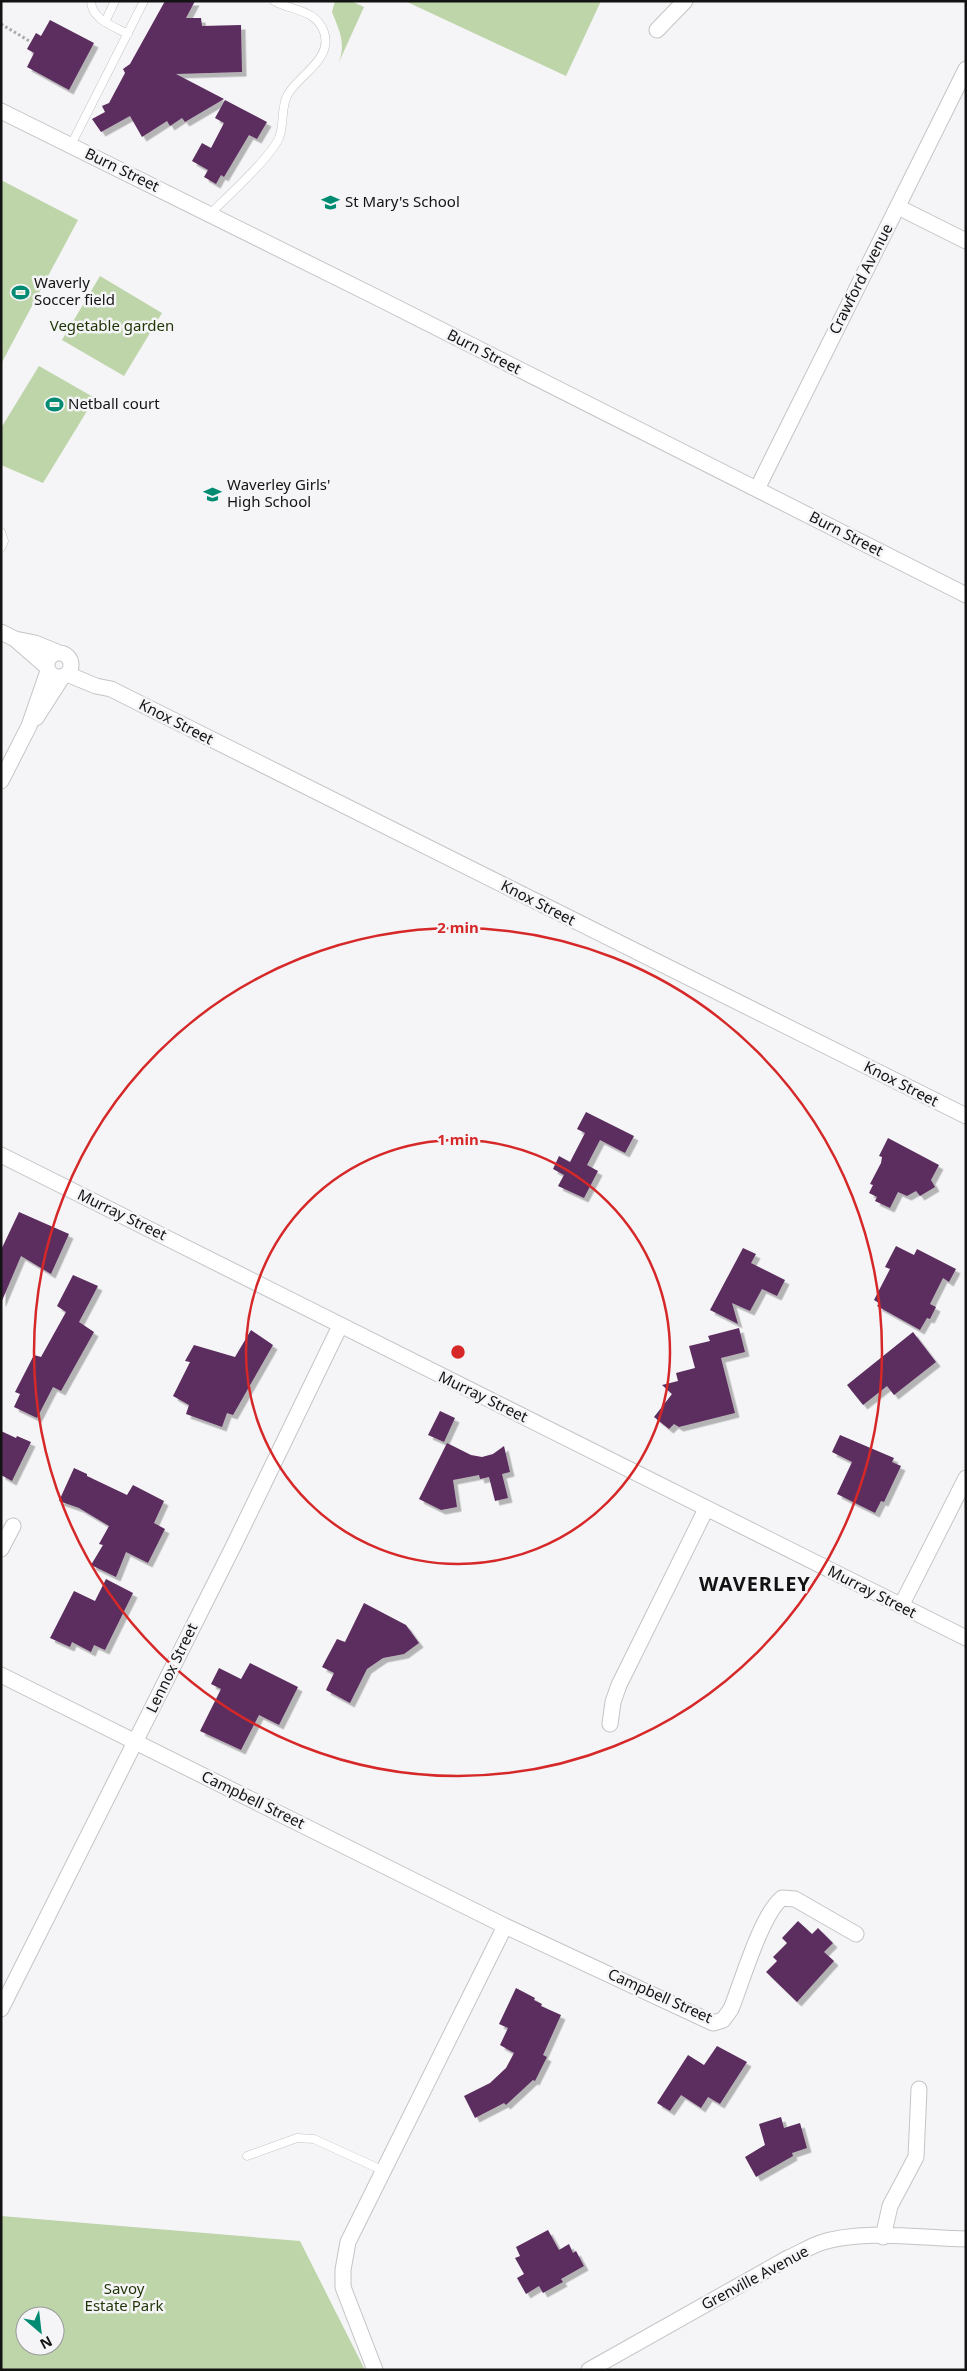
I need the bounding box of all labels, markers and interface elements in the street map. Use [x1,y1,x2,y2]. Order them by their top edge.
street label: Burn Street [82,143,163,196]
place label: St Mary's School [345,191,460,211]
school or university icon: St Mary's School [321,192,341,212]
street label: Crawford Avenue [824,220,897,337]
place label: Waverly Soccer field [34,272,115,309]
sports icon: Waverly Soccer field [10,282,30,302]
park label: Vegetable garden [50,315,174,335]
street label: Burn Street [444,324,525,379]
place label: Netball court [68,393,160,413]
sports icon: Netball court [44,394,64,414]
place label: Waverley Girls' High School [227,474,330,511]
school or university icon: Waverley Girls' High School [203,484,223,504]
street label: Burn Street [806,506,887,561]
street label: Knox Street [136,694,218,749]
street label: Knox Street [498,875,580,930]
text: 2 min [437,917,479,937]
street label: Knox Street [861,1056,943,1111]
text: 1 min [437,1129,479,1149]
street label: Murray Street [75,1184,171,1245]
centre of rings [449,1343,467,1361]
street label: Murray Street [436,1366,532,1427]
street label: Murray Street [825,1560,921,1622]
district label: WAVERLEY [699,1570,811,1597]
street label: Lennox Street [141,1619,202,1716]
street label: Campbell Street [199,1765,309,1833]
street label: Campbell Street [605,1963,716,2027]
street label: Grenville Avenue [697,2240,812,2314]
park label: Savoy Estate Park [85,2278,163,2315]
north arrow [15,2306,65,2356]
text: N [37,2332,56,2354]

